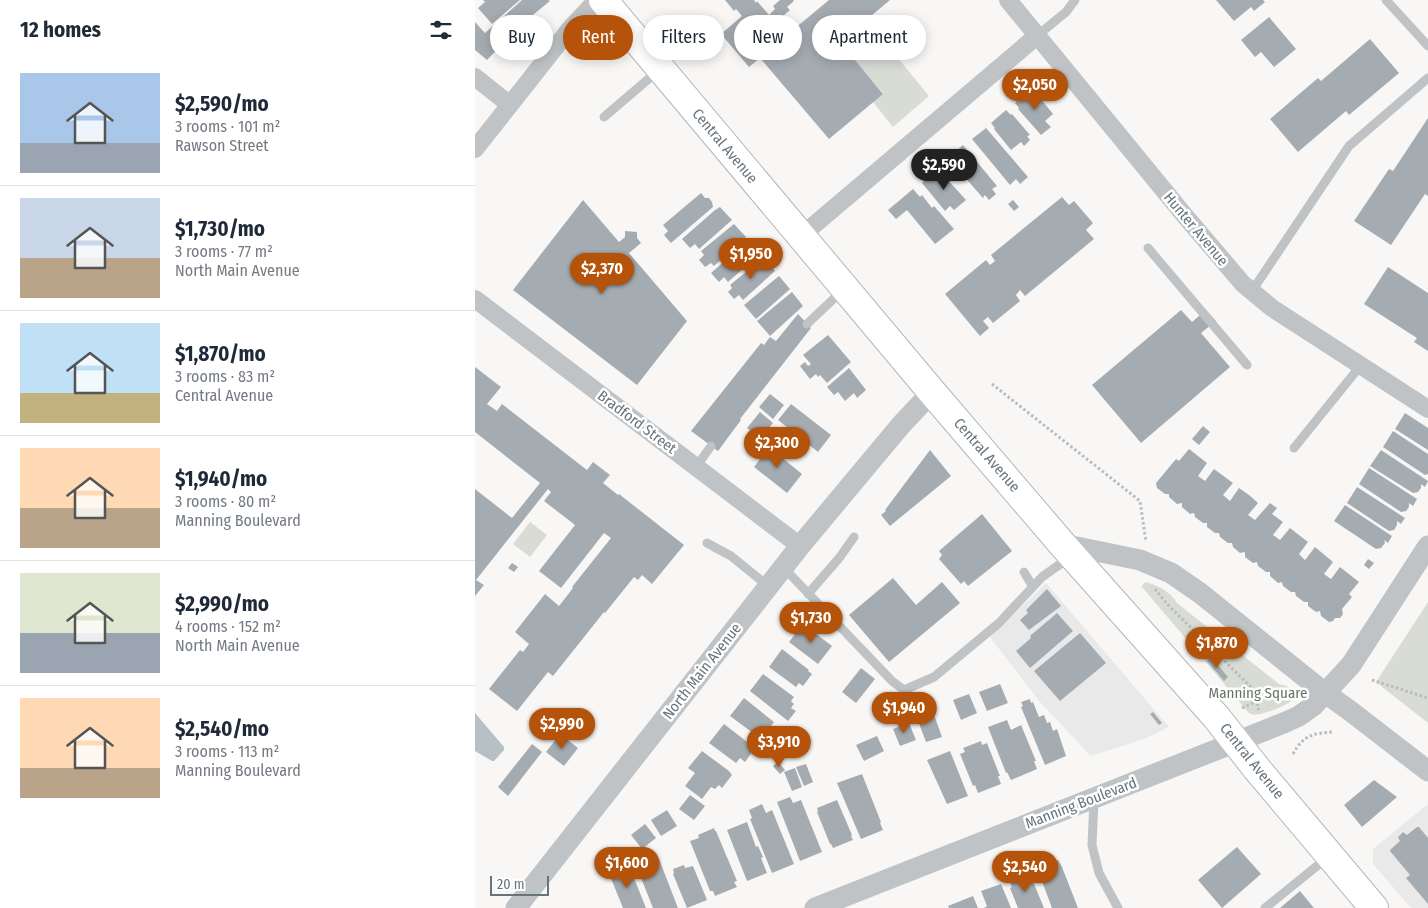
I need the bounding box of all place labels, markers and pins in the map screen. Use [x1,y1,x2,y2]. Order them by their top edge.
pin: $2,050 [994,68,1076,111]
pin: $2,590 [903,148,985,191]
pin: $1,950 [710,238,792,280]
pin: $2,370 [561,252,643,295]
pin: $2,300 [736,426,818,469]
pin: $1,730 [770,602,852,644]
pin: $1,870 [1176,626,1258,669]
pin: $1,940 [863,692,945,734]
pin: $2,990 [521,708,603,750]
pin: $3,910 [738,726,820,768]
pin: $1,600 [586,846,668,889]
pin: $2,540 [984,850,1066,893]

